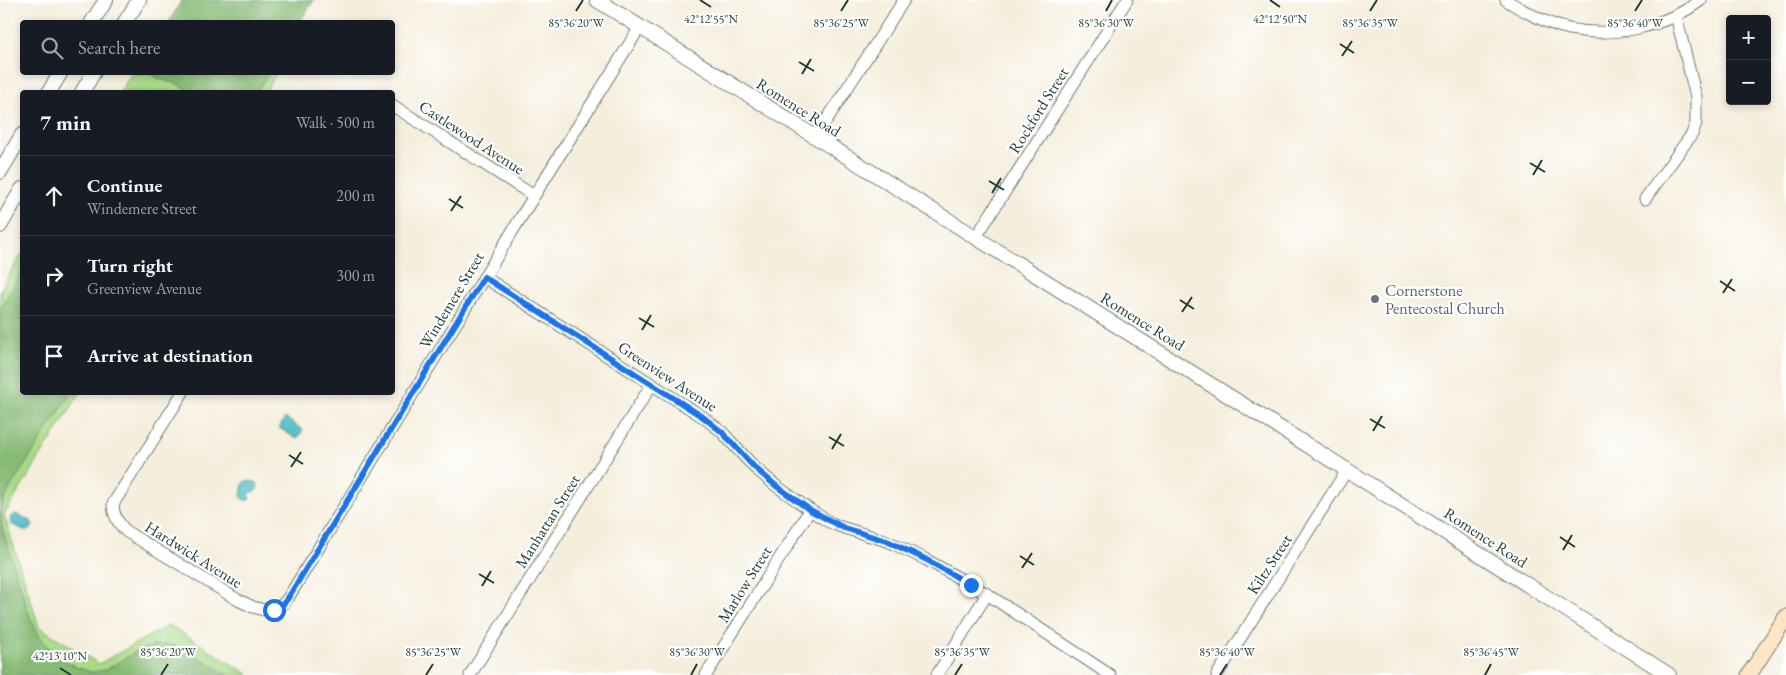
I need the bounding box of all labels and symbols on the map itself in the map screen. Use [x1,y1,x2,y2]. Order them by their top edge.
text: 42°12'55"N [684,11,738,27]
text: 42°12'50"N [1253,11,1307,27]
text: 85°36'20"W [548,15,605,31]
text: 85°36'25"W [813,15,870,31]
text: 85°36'30"W [1078,15,1135,31]
text: 85°36'35"W [1342,15,1399,31]
text: 85°36'40"W [1607,15,1664,31]
street label: Rockford Street [1004,63,1073,157]
street label: Romence Road [753,73,846,142]
street label: Castlewood Avenue [415,95,528,179]
street label: Windemere Street [414,248,489,353]
place label: Cornerstone Pentecostal Church [1385,280,1505,319]
street label: Romence Road [1097,287,1190,356]
marker: Cornerstone Pentecostal Church [1369,293,1381,305]
street label: Greenview Avenue [614,336,722,416]
street label: Manhattan Street [510,470,585,572]
street label: Romence Road [1440,503,1532,573]
street label: Hardwick Avenue [141,516,246,593]
street label: Kiltz Street [1242,530,1297,599]
street label: Marlow Street [713,542,776,627]
route end [960,574,983,597]
route start [263,599,286,622]
text: 85°36'20"W [140,644,197,660]
text: 85°36'25"W [405,644,462,660]
text: 85°36'30"W [669,644,726,660]
text: 85°36'35"W [934,644,991,660]
text: 85°36'40"W [1199,644,1256,660]
text: 85°36'45"W [1463,644,1520,660]
text: 42°13'10"N [33,648,87,664]

